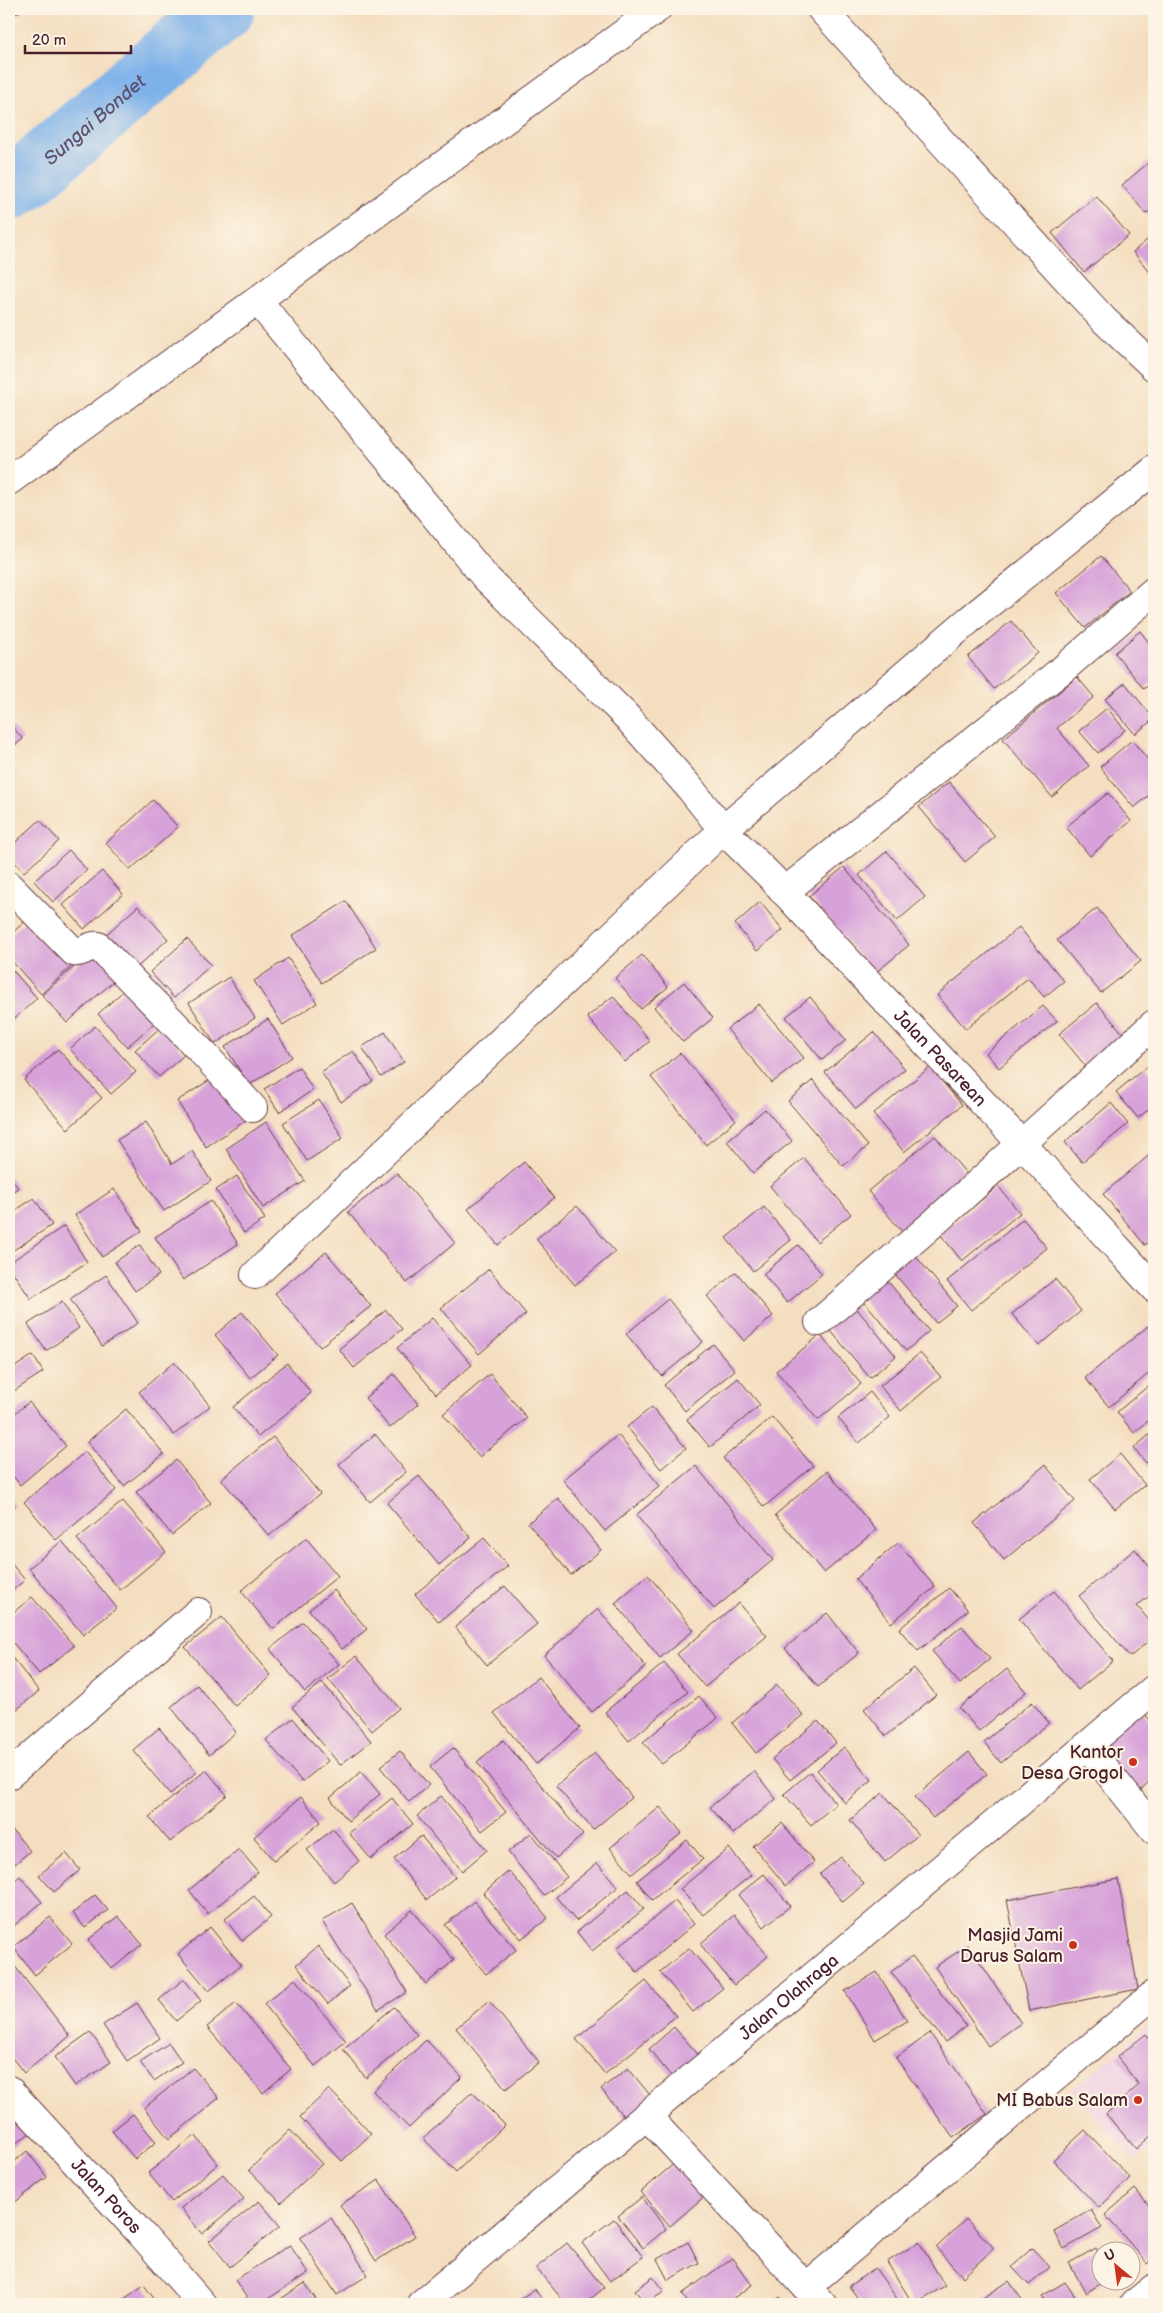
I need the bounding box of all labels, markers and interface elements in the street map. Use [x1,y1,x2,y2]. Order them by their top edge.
scale bar [25,22,131,54]
text: 20 m [32,31,66,50]
water label: Sungai Bondet [40,70,152,171]
street label: Jalan Pasarean [889,1006,991,1111]
place label: Kantor Desa Grogol [1021,1742,1123,1784]
marker: Kantor Desa Grogol [1127,1756,1139,1768]
place label: Masjid Jami Darus Salam [960,1925,1063,1967]
marker: Masjid Jami Darus Salam [1067,1939,1079,1951]
street label: Jalan Olahraga [735,1950,843,2045]
place label: MI Babus Salam [996,2090,1128,2111]
marker: MI Babus Salam [1132,2094,1144,2106]
street label: Jalan Poros [66,2155,146,2238]
north arrow [1090,2240,1140,2290]
text: U [1101,2245,1118,2265]

